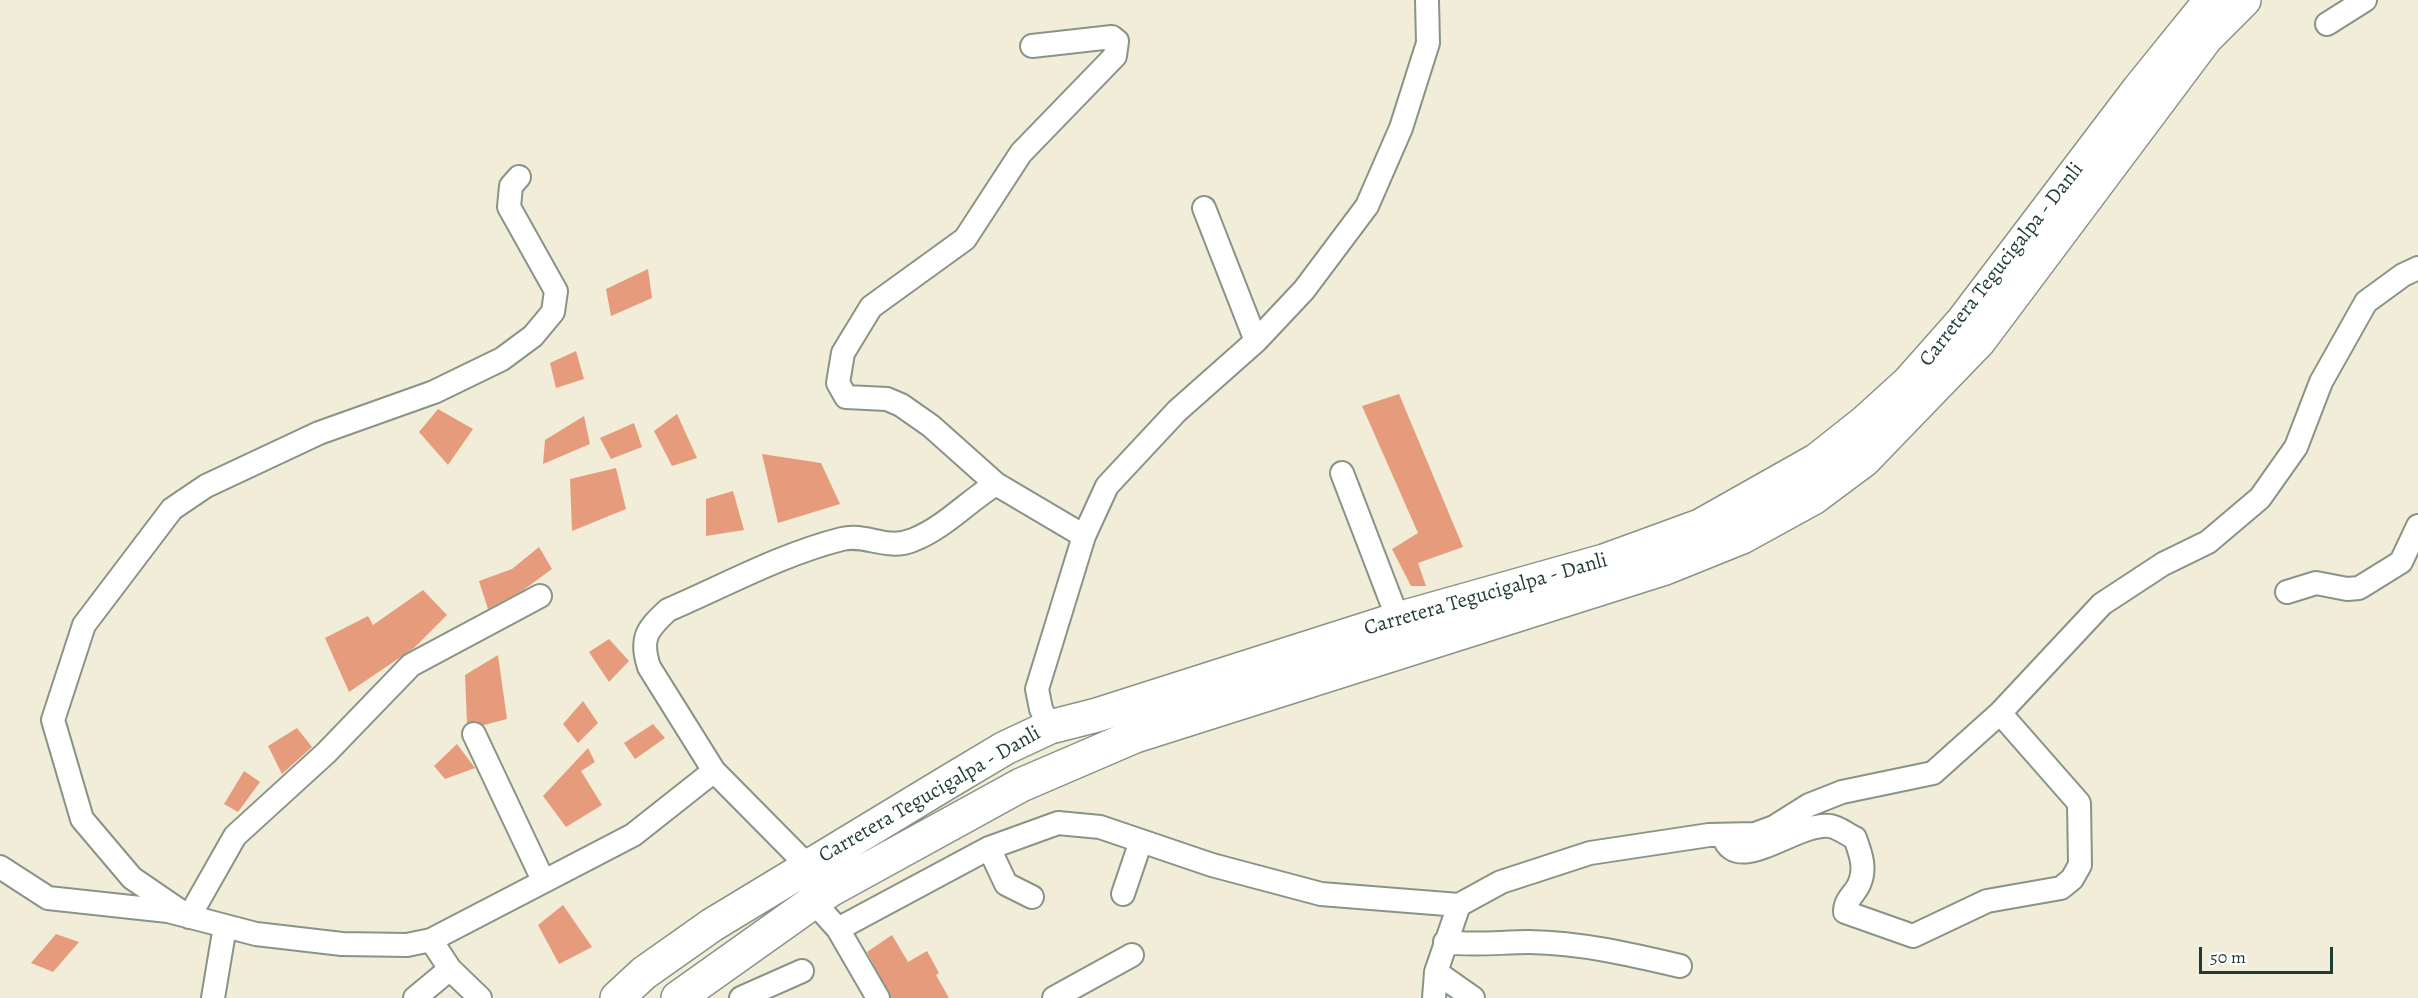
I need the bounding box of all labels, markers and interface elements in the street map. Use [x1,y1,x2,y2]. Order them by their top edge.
street label: Carretera Tegucigalpa - Danli [1915,158,2089,372]
street label: Carretera Tegucigalpa - Danli [1361,548,1611,642]
street label: Carretera Tegucigalpa - Danli [815,721,1045,869]
scale bar [2202,935,2336,973]
text: 50 m [2210,945,2246,969]

